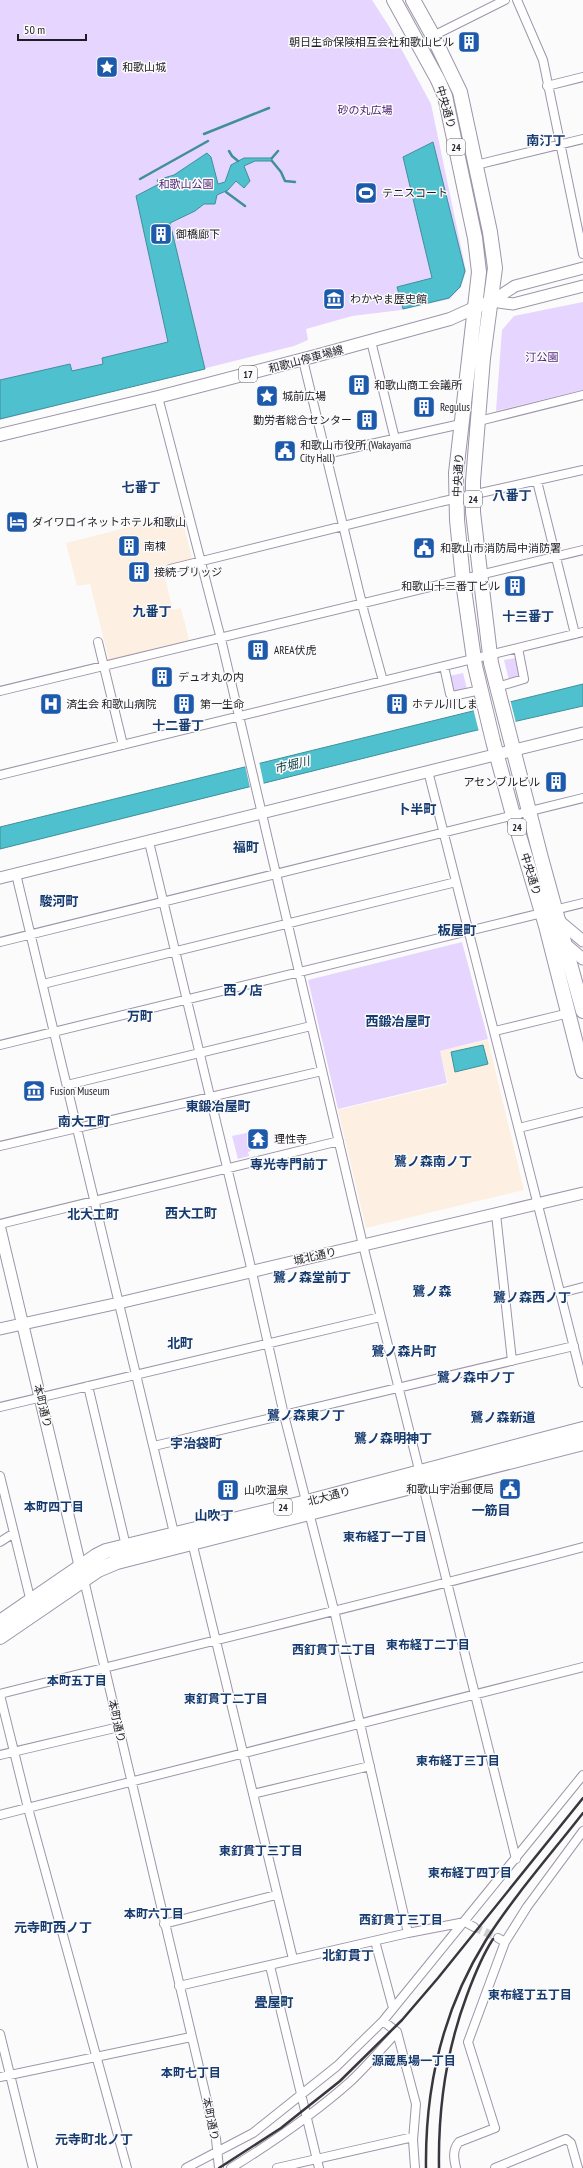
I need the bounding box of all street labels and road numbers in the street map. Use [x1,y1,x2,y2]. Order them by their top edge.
street label: 中央通り [433,84,459,130]
road number: 24 [447,139,465,155]
street label: 和歌山停車場線 [267,342,345,376]
road number: 17 [239,366,257,382]
street label: 中央通り [450,453,466,497]
road number: 24 [464,491,482,507]
road number: 24 [508,819,526,835]
street label: 中央通り [518,851,544,897]
street label: 城北通り [292,1244,338,1268]
street label: 本町通り [31,1383,55,1429]
street label: 北大通り [306,1484,352,1508]
road number: 24 [274,1499,292,1515]
street label: 本町通り [105,1698,129,1744]
street label: 本町通り [200,2096,222,2142]

